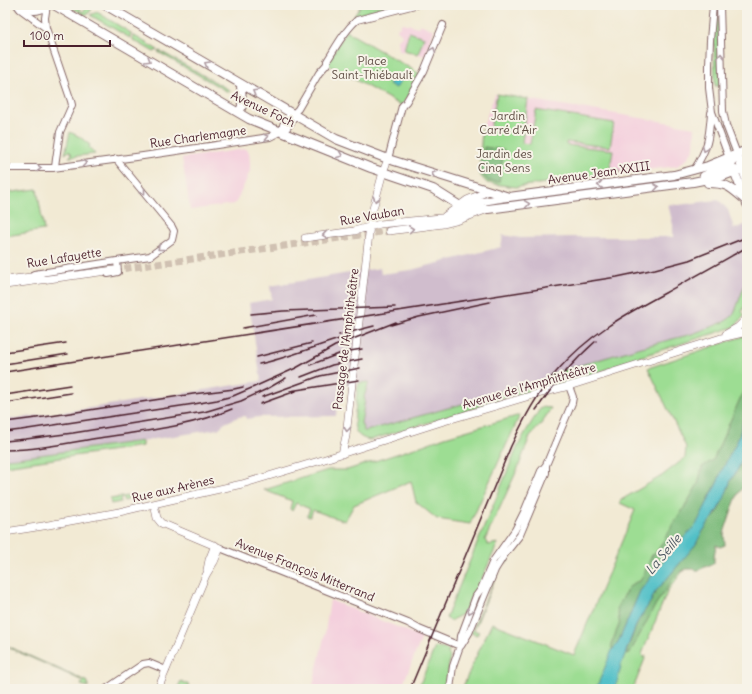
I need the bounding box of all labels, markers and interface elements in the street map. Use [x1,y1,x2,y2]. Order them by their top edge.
scale bar [24,22,110,48]
text: 100 m [30,28,64,43]
one-way arrow [428,47,436,54]
park label: Place Saint-Thiébault [332,53,412,82]
one-way arrow [717,53,725,59]
one-way arrow [144,55,151,63]
one-way arrow [204,62,211,69]
street label: Avenue Foch [229,87,298,130]
one-way arrow [252,89,259,96]
park label: Jardin Carré d'Air [479,108,537,137]
street label: Rue Charlemagne [149,122,247,151]
one-way arrow [263,133,269,141]
park label: Jardin des Cinq Sens [476,146,532,175]
one-way arrow [702,146,710,153]
one-way arrow [336,151,343,159]
street label: Avenue Jean XXIII [547,158,651,187]
one-way arrow [81,159,87,168]
one-way arrow [36,163,42,172]
one-way arrow [431,170,438,179]
one-way arrow [596,180,603,189]
one-way arrow [653,183,659,192]
one-way arrow [138,187,145,194]
one-way arrow [372,196,380,202]
one-way arrow [524,200,530,209]
street label: Rue Vauban [339,202,405,229]
one-way arrow [408,224,415,233]
one-way arrow [322,230,329,239]
one-way arrow [158,243,165,250]
street label: Rue Lafayette [26,244,102,271]
street label: Passage de l'Amphithéâtre [329,267,362,411]
street label: Avenue de l'Amphithéâtre [460,359,597,412]
one-way arrow [342,426,351,432]
street label: Rue aux Arènes [130,472,215,505]
water label: La Seille [642,530,686,578]
street label: Avenue François Mitterrand [233,535,377,604]
one-way arrow [467,607,475,614]

